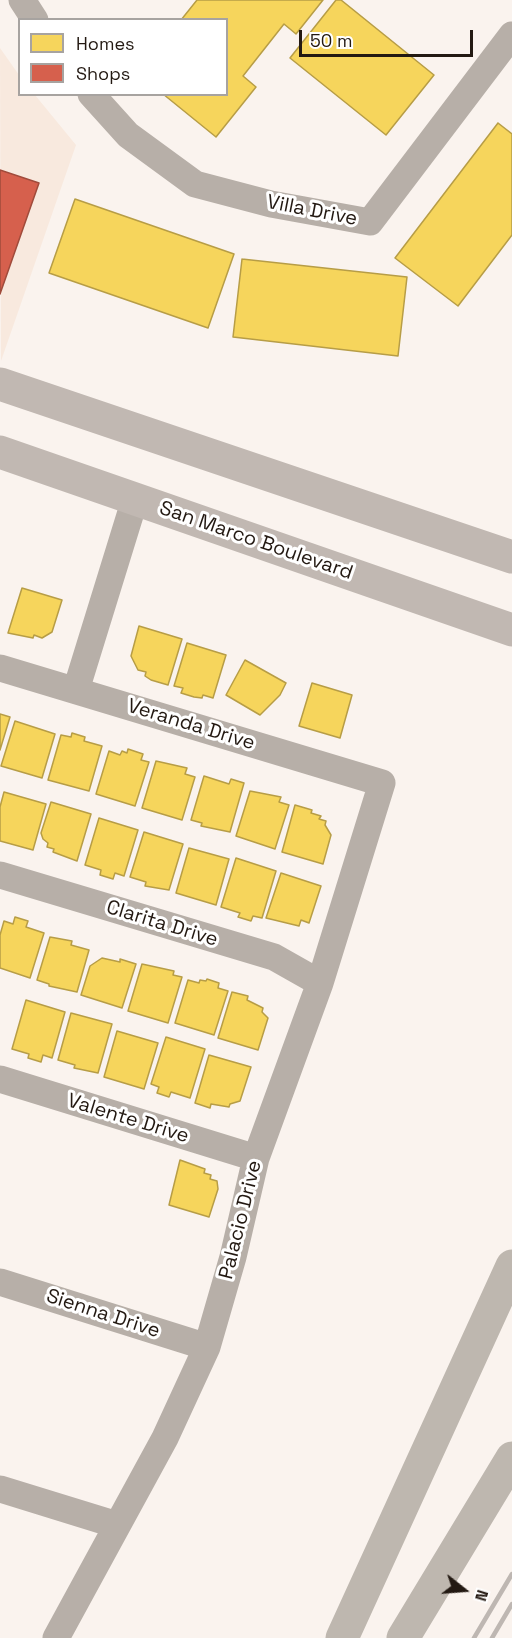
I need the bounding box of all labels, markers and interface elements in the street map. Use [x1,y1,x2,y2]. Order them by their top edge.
legend [18,18,228,96]
scale bar [302,18,476,56]
text: 50 m [310,29,352,52]
text: Homes [76,32,135,55]
text: Shops [76,62,130,85]
street label: Villa Drive [265,190,359,232]
street label: San Marco Boulevard [156,497,356,585]
street label: Veranda Drive [124,694,258,756]
street label: Clarita Drive [103,896,221,952]
street label: Valente Drive [64,1089,192,1149]
street label: Palacio Drive [215,1158,267,1282]
street label: Sienna Drive [43,1284,163,1344]
north arrow [434,1560,494,1620]
text: N [470,1587,493,1604]

